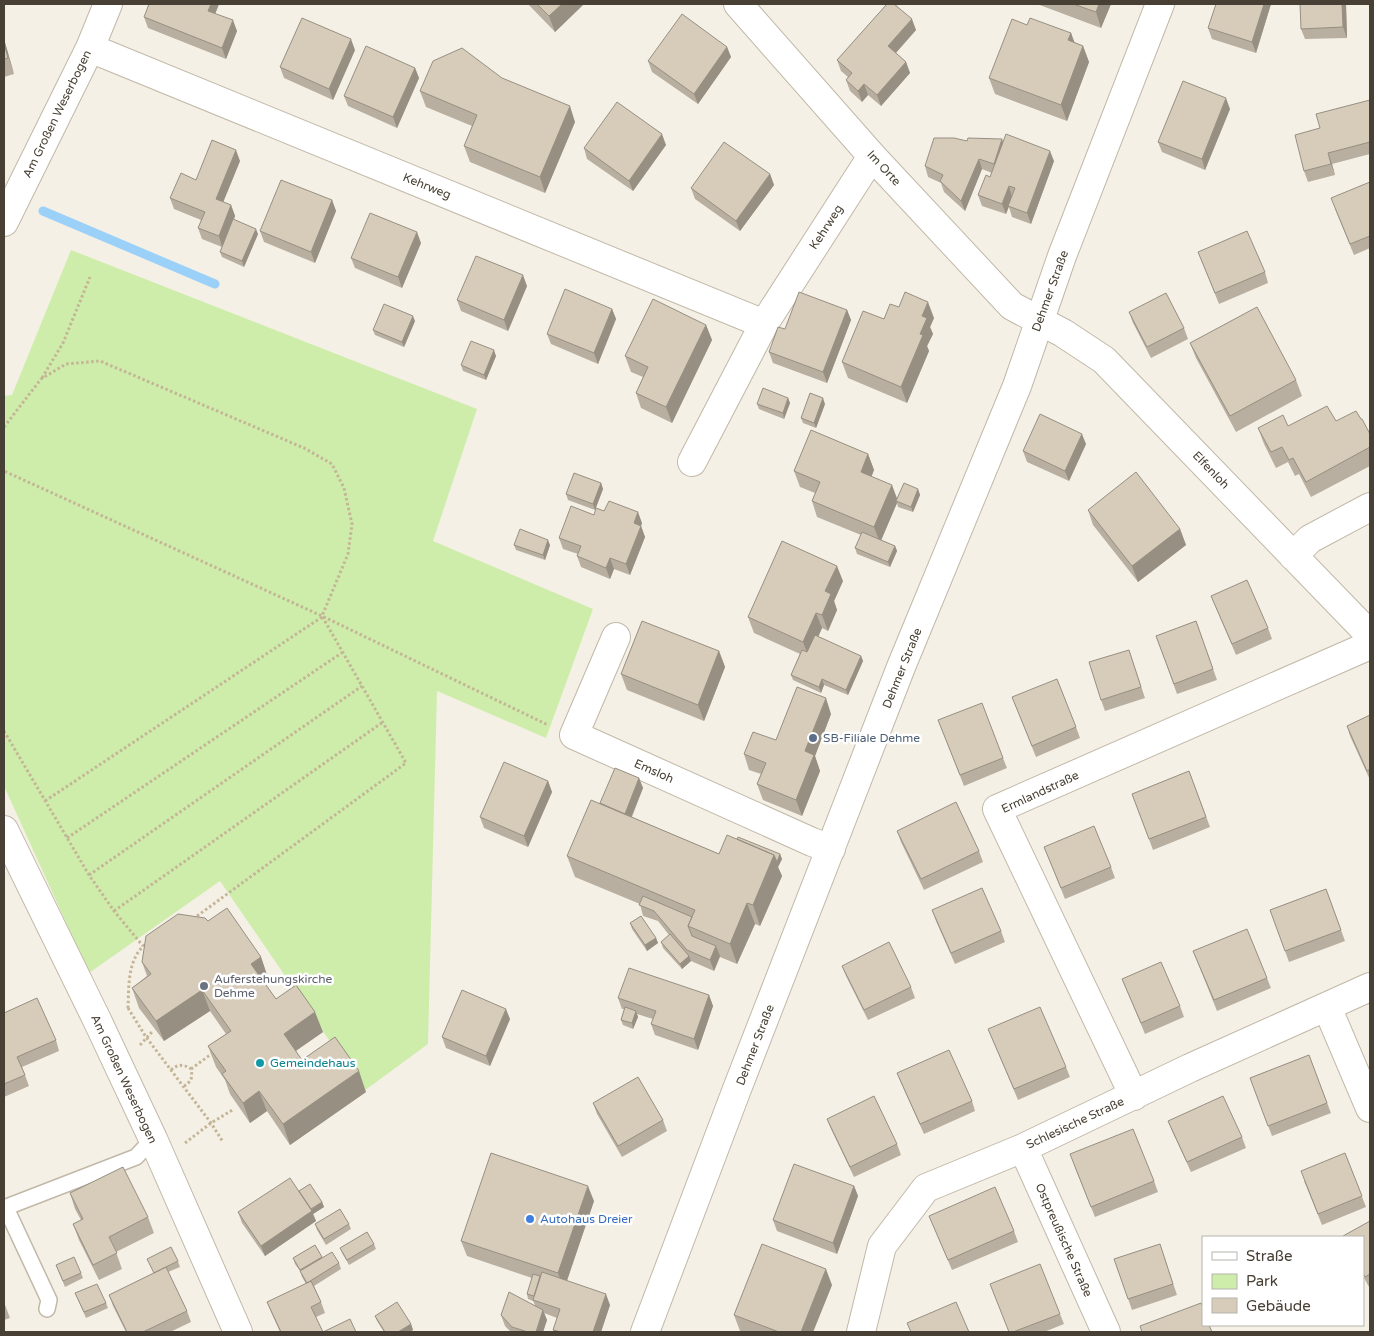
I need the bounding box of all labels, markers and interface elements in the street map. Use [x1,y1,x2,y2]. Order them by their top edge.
street label: Am Großen Weserbogen [20,48,94,180]
street label: Im Orte [864,148,904,189]
street label: Kehrweg [401,170,453,202]
street label: Kehrweg [806,202,846,252]
street label: Dehmer Straße [1029,248,1071,334]
street label: Elfenloh [1190,448,1232,492]
street label: Dehmer Straße [879,626,925,710]
place label: SB-Filiale Dehme [823,731,920,745]
marker: SB-Filiale Dehme [807,732,819,744]
street label: Emsloh [632,756,676,786]
street label: Ermlandstraße [999,768,1081,816]
place label: Auferstehungskirche Dehme [214,972,333,1000]
marker: Auferstehungskirche Dehme [198,980,210,992]
street label: Dehmer Straße [733,1002,777,1087]
street label: Am Großen Weserbogen [88,1012,160,1146]
place label: Gemeindehaus [270,1056,356,1070]
marker: Gemeindehaus [254,1057,266,1069]
street label: Schlesische Straße [1024,1094,1126,1152]
street label: Ostpreußische Straße [1033,1181,1095,1299]
place label: Autohaus Dreier [540,1212,633,1226]
marker: Autohaus Dreier [524,1213,536,1225]
legend [1202,1236,1364,1326]
text: Straße [1246,1247,1292,1265]
text: Park [1246,1272,1278,1290]
text: Gebäude [1246,1297,1311,1315]

